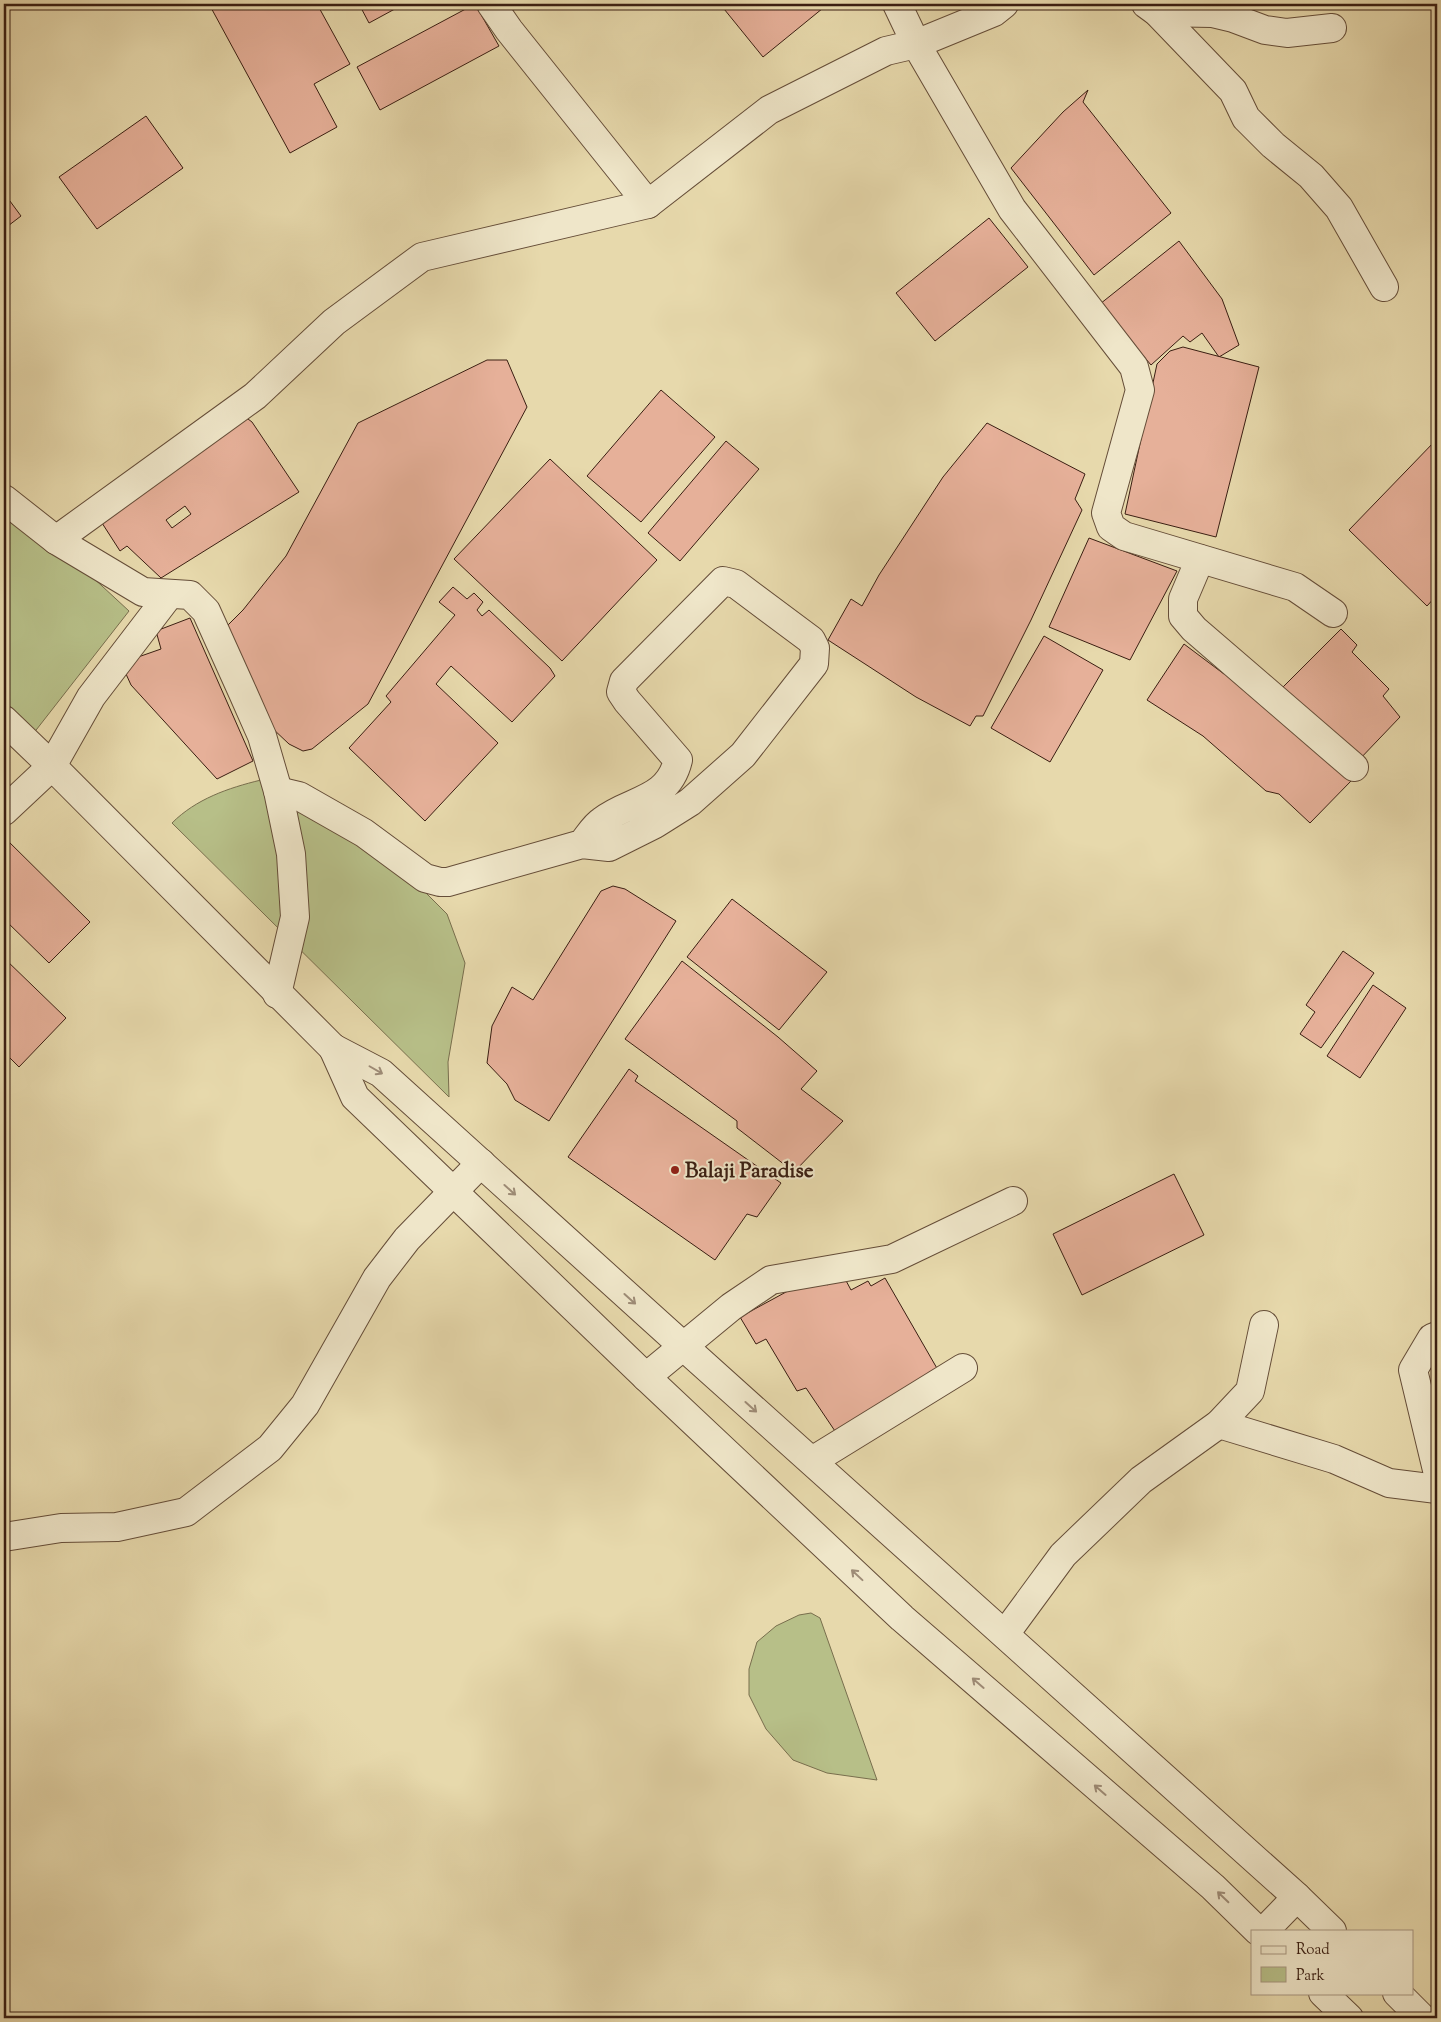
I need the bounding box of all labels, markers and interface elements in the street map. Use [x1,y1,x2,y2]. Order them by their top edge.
one-way arrow [368,1066,382,1076]
place label: Balaji Paradise [685,1157,814,1187]
marker: Balaji Paradise [669,1164,681,1176]
one-way arrow [504,1184,516,1196]
one-way arrow [624,1293,637,1305]
one-way arrow [745,1401,758,1413]
one-way arrow [850,1569,863,1581]
one-way arrow [971,1678,984,1689]
one-way arrow [1094,1784,1107,1796]
one-way arrow [1216,1891,1229,1903]
legend [1251,1930,1414,1994]
text: Road [1296,1940,1330,1961]
text: Park [1296,1966,1325,1987]

